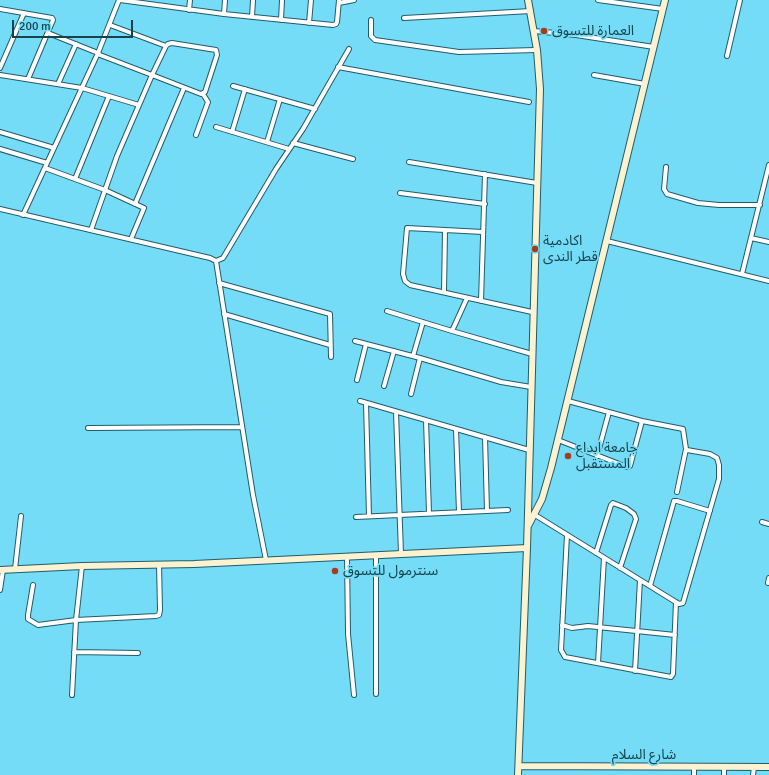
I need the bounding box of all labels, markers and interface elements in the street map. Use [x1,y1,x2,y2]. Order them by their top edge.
scale bar [14,12,135,38]
text: 200 m [19,19,51,34]
place label: العمارة للتسوق [552,23,634,39]
marker: العمارة للتسوق [539,26,549,36]
place label: اكادمية قطر الندى [543,233,598,266]
marker: اكادمية قطر الندى [530,244,540,254]
place label: جامعة ابداع المستقبل [576,440,638,472]
marker: جامعة ابداع المستقبل [563,451,573,461]
place label: سنترمول للتسوق [343,563,438,579]
marker: سنترمول للتسوق [330,566,340,576]
street label: شارع السلام [612,747,676,763]

